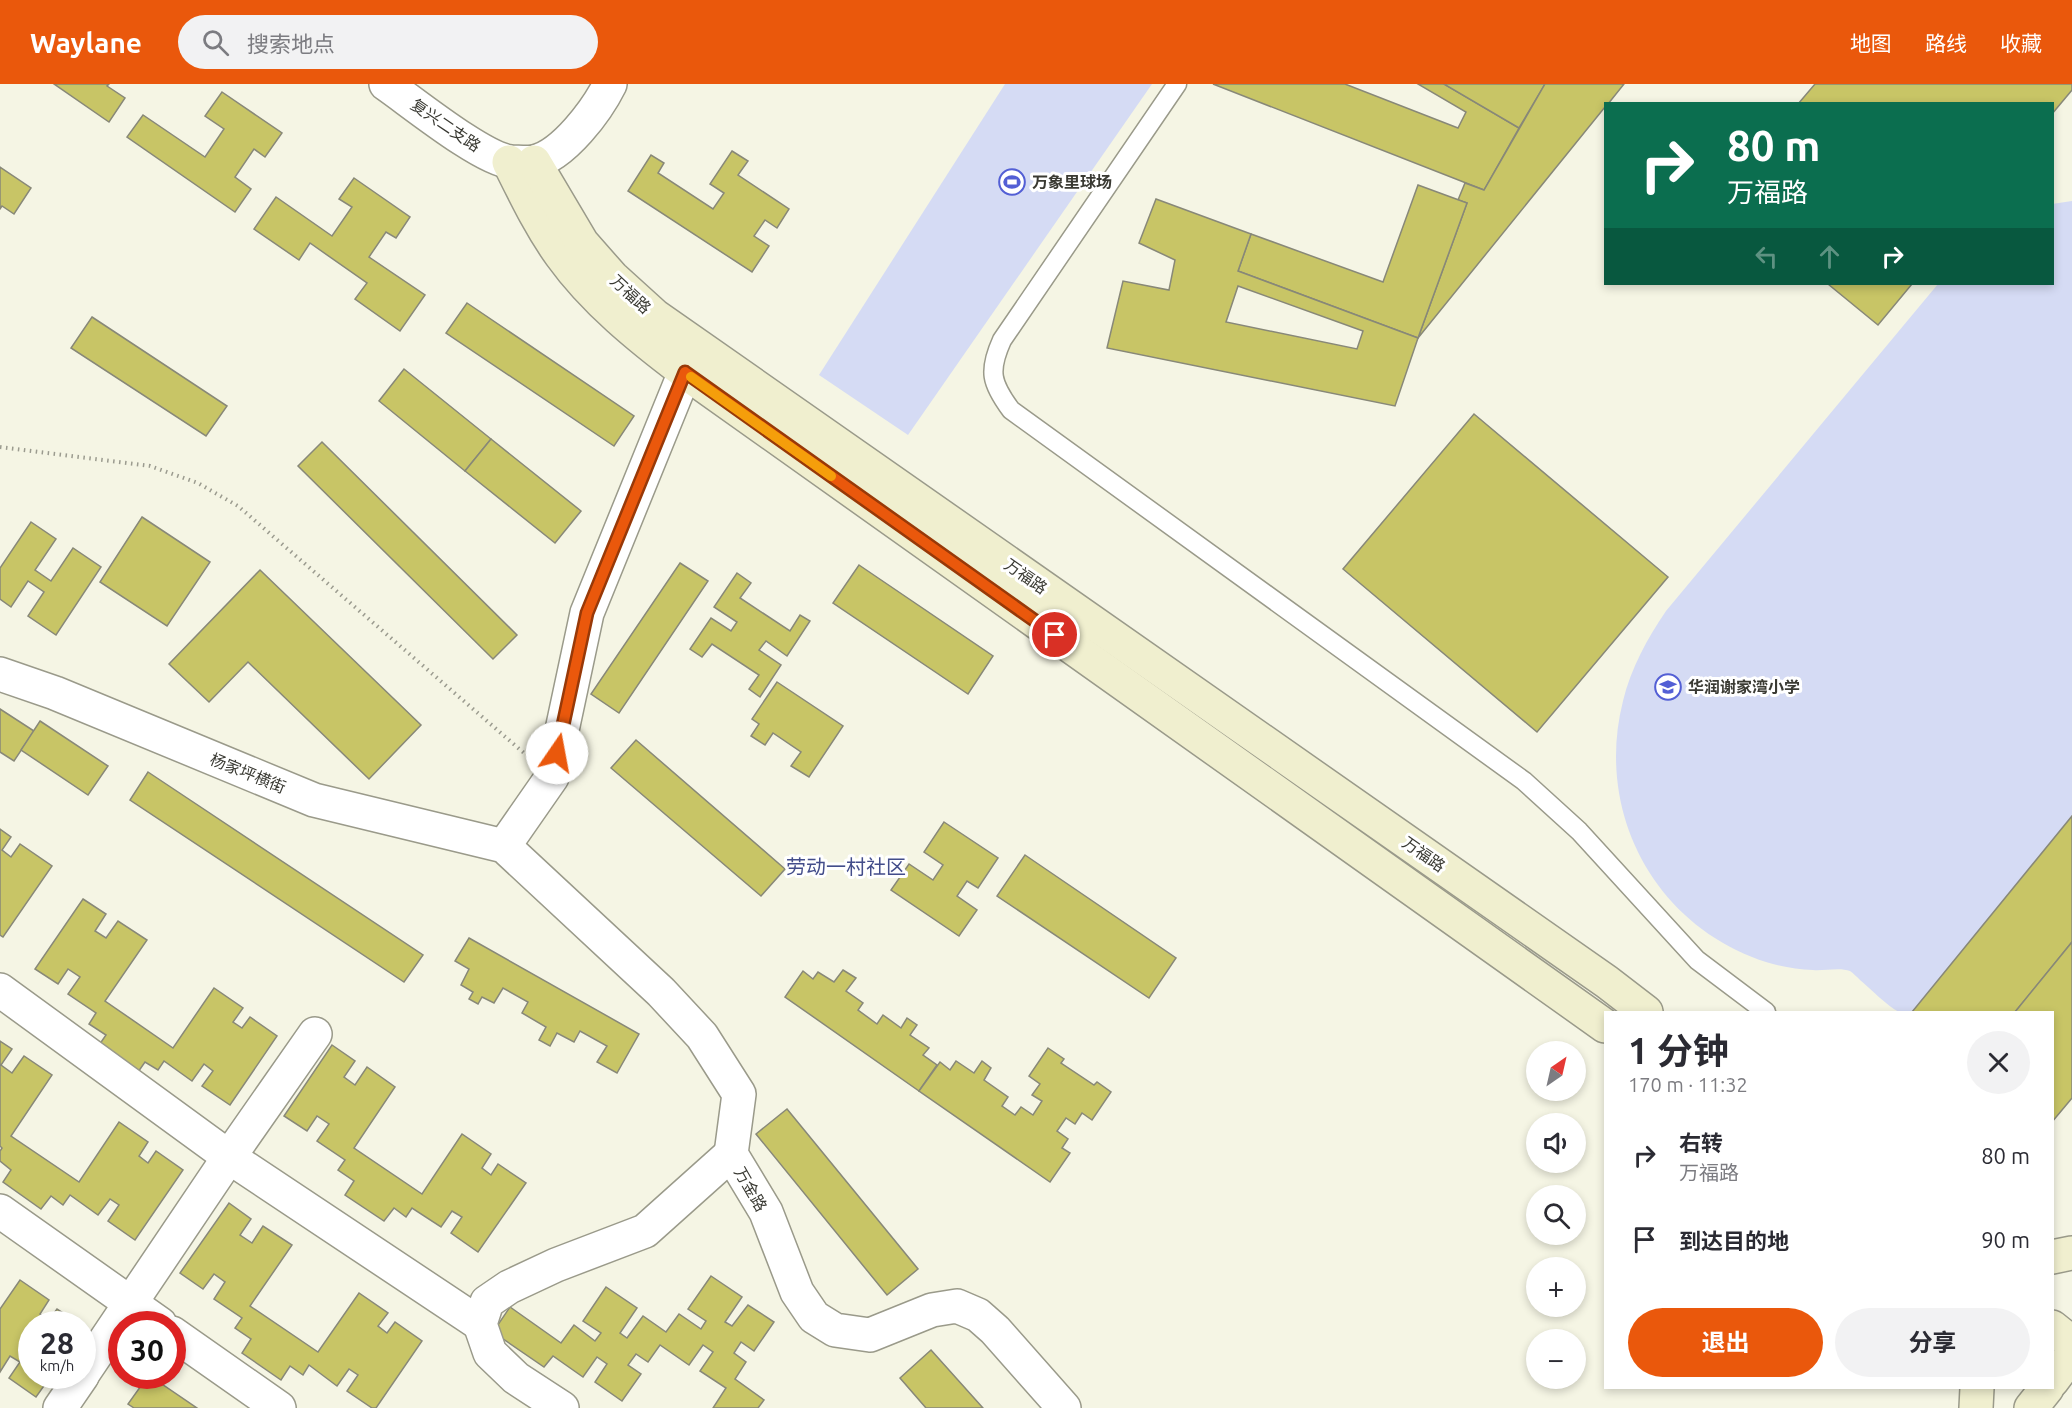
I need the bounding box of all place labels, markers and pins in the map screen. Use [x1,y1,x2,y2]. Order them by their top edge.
sports icon: 万象里球场 [997,167,1027,197]
place label: 万象里球场 [1032,173,1112,191]
pin [1029,609,1080,660]
school or university icon: 华润谢家湾小学 [1653,672,1683,702]
place label: 华润谢家湾小学 [1688,678,1800,696]

